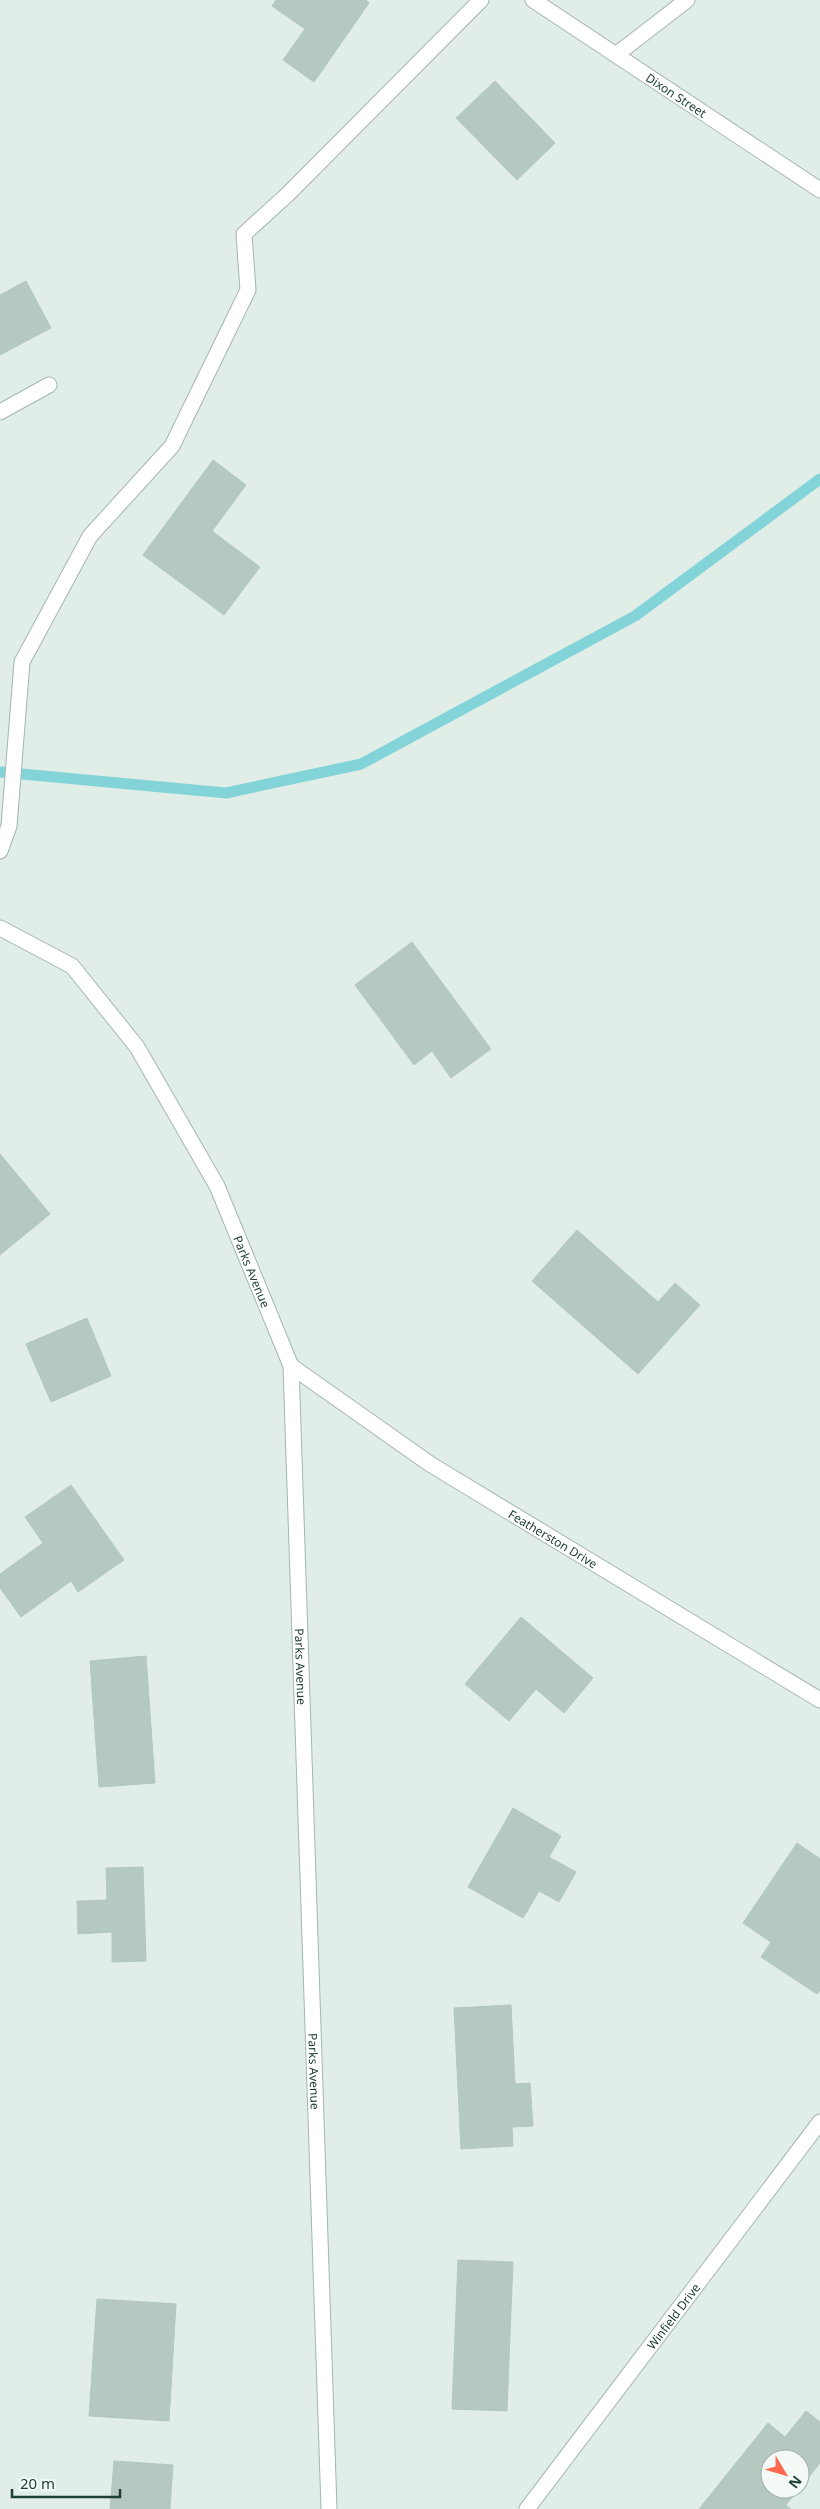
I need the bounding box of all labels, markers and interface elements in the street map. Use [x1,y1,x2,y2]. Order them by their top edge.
street label: Dixon Street [643,69,711,122]
street label: Parks Avenue [230,1233,275,1310]
street label: Featherston Drive [506,1505,601,1572]
street label: Parks Avenue [291,1628,311,1705]
street label: Parks Avenue [305,2033,324,2110]
street label: Winfield Drive [642,2279,704,2353]
north arrow [760,2449,810,2499]
scale bar [12,2466,120,2498]
text: N [785,2472,807,2493]
text: 20 m [20,2473,55,2493]

